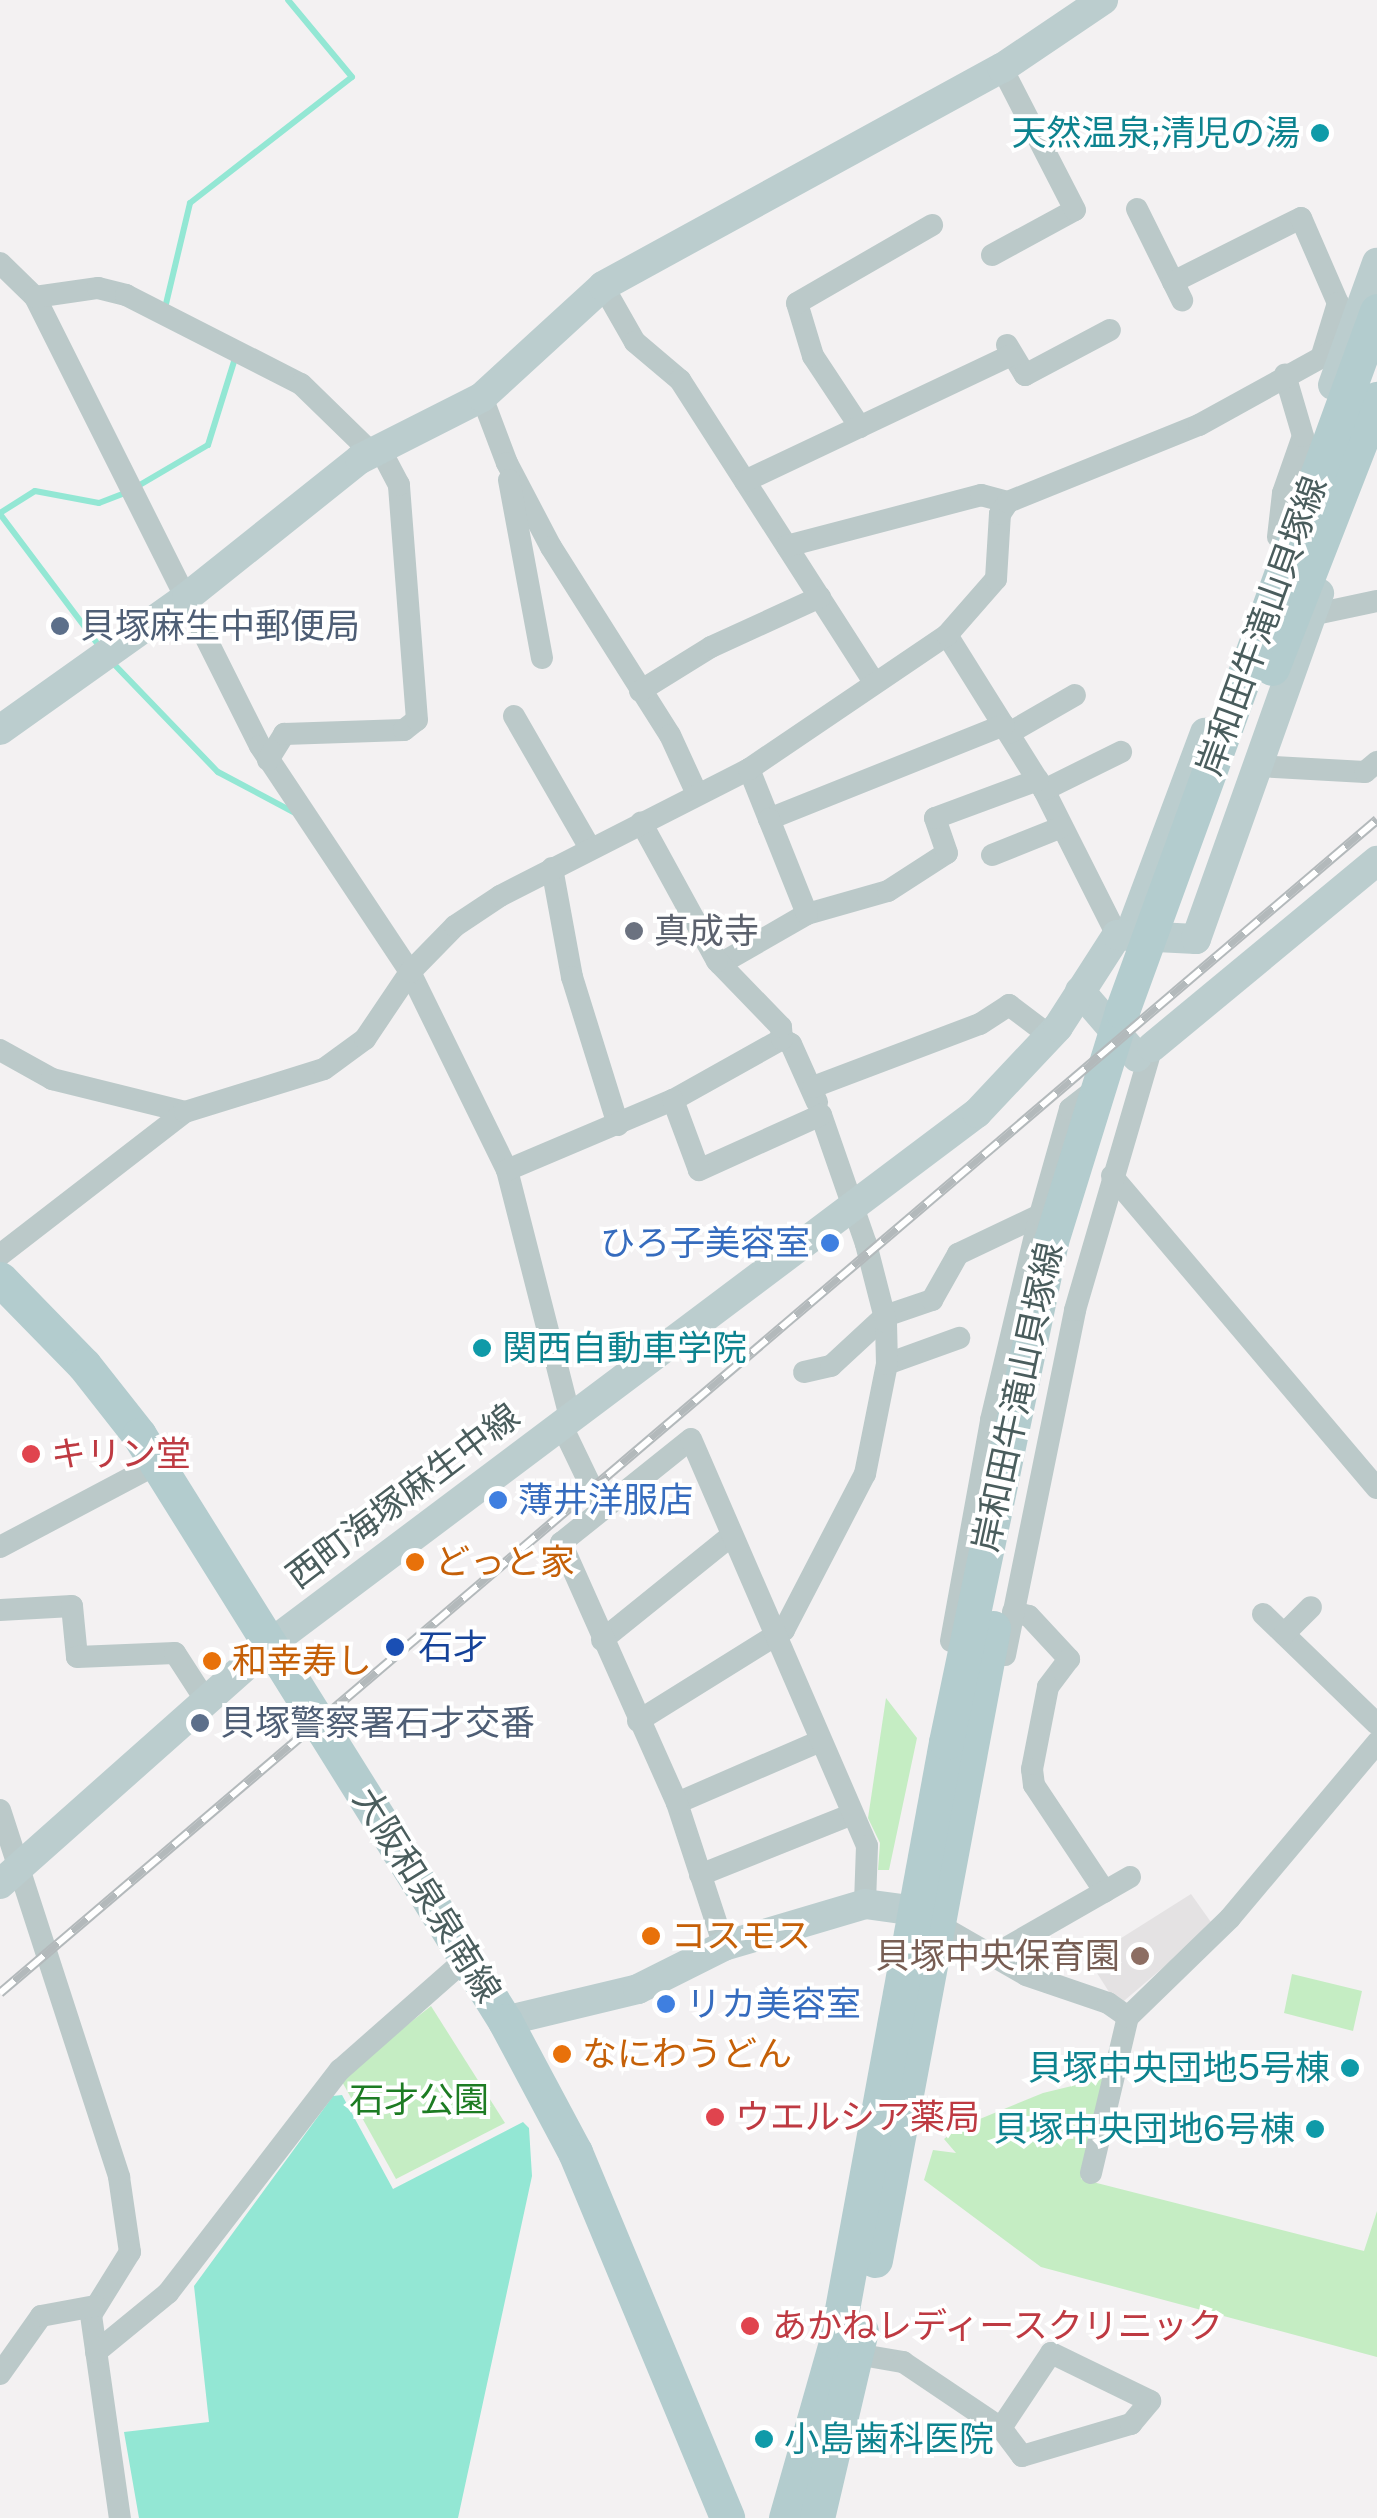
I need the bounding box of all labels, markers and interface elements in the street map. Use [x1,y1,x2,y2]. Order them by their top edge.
place label: 天然温泉;清児の湯 [1012,112,1300,154]
marker: 天然温泉;清児の湯 [1309,122,1331,144]
street label: 岸和田牛滝山貝塚線 [1188,471,1336,781]
place label: 貝塚麻生中郵便局 [80,605,360,647]
marker: 貝塚麻生中郵便局 [49,615,71,637]
place label: 真成寺 [654,910,759,952]
marker: 真成寺 [623,920,645,942]
place label: ひろ子美容室 [600,1222,810,1264]
marker: ひろ子美容室 [819,1232,841,1254]
street label: 岸和田牛滝山貝塚線 [965,1239,1071,1555]
place label: 関西自動車学院 [502,1327,747,1369]
marker: 関西自動車学院 [471,1337,493,1359]
street label: 西町海塚麻生中線 [279,1395,527,1597]
place label: キリン堂 [51,1433,191,1475]
marker: キリン堂 [20,1443,42,1465]
place label: 薄井洋服店 [518,1479,693,1521]
marker: 薄井洋服店 [487,1489,509,1511]
place label: どっと家 [435,1541,575,1583]
marker: どっと家 [404,1551,426,1573]
place label: 石才 [418,1626,488,1668]
marker: 石才 [382,1634,408,1660]
place label: 和幸寿し [232,1640,372,1682]
marker: 和幸寿し [201,1650,223,1672]
place label: 貝塚警察署石才交番 [220,1702,535,1744]
marker: 貝塚警察署石才交番 [189,1712,211,1734]
street label: 大阪和泉泉南線 [344,1780,510,2010]
place label: コスモス [671,1915,811,1957]
marker: コスモス [640,1925,662,1947]
place label: 貝塚中央保育園 [875,1935,1120,1977]
marker: 貝塚中央保育園 [1129,1945,1151,1967]
place label: リカ美容室 [686,1983,861,2025]
marker: リカ美容室 [655,1993,677,2015]
place label: なにわうどん [582,2033,792,2075]
marker: なにわうどん [551,2043,573,2065]
place label: 貝塚中央団地5号棟 [1028,2047,1330,2089]
marker: 貝塚中央団地5号棟 [1339,2057,1361,2079]
park label: 石才公園 [349,2079,489,2121]
place label: ウエルシア薬局 [735,2096,980,2138]
marker: ウエルシア薬局 [704,2106,726,2128]
place label: 貝塚中央団地6号棟 [993,2108,1295,2150]
marker: 貝塚中央団地6号棟 [1304,2118,1326,2140]
place label: あかねレディースクリニック [772,2305,1227,2347]
marker: あかねレディースクリニック [737,2313,763,2339]
place label: 小島歯科医院 [784,2418,994,2460]
marker: 小島歯科医院 [753,2428,775,2450]

